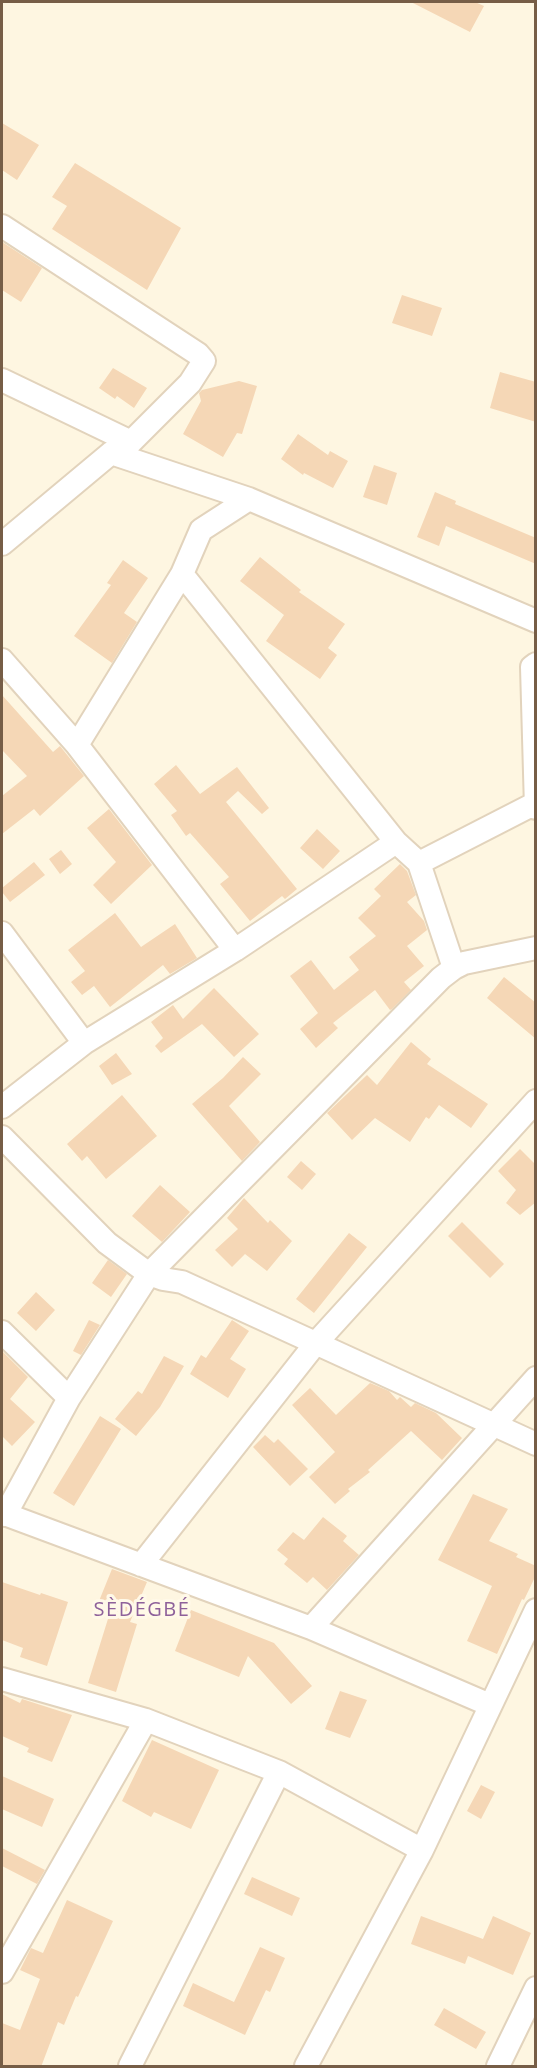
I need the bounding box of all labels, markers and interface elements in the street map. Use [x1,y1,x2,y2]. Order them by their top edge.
district label: SÈDÉGBÉ [94,1598,190,1622]

